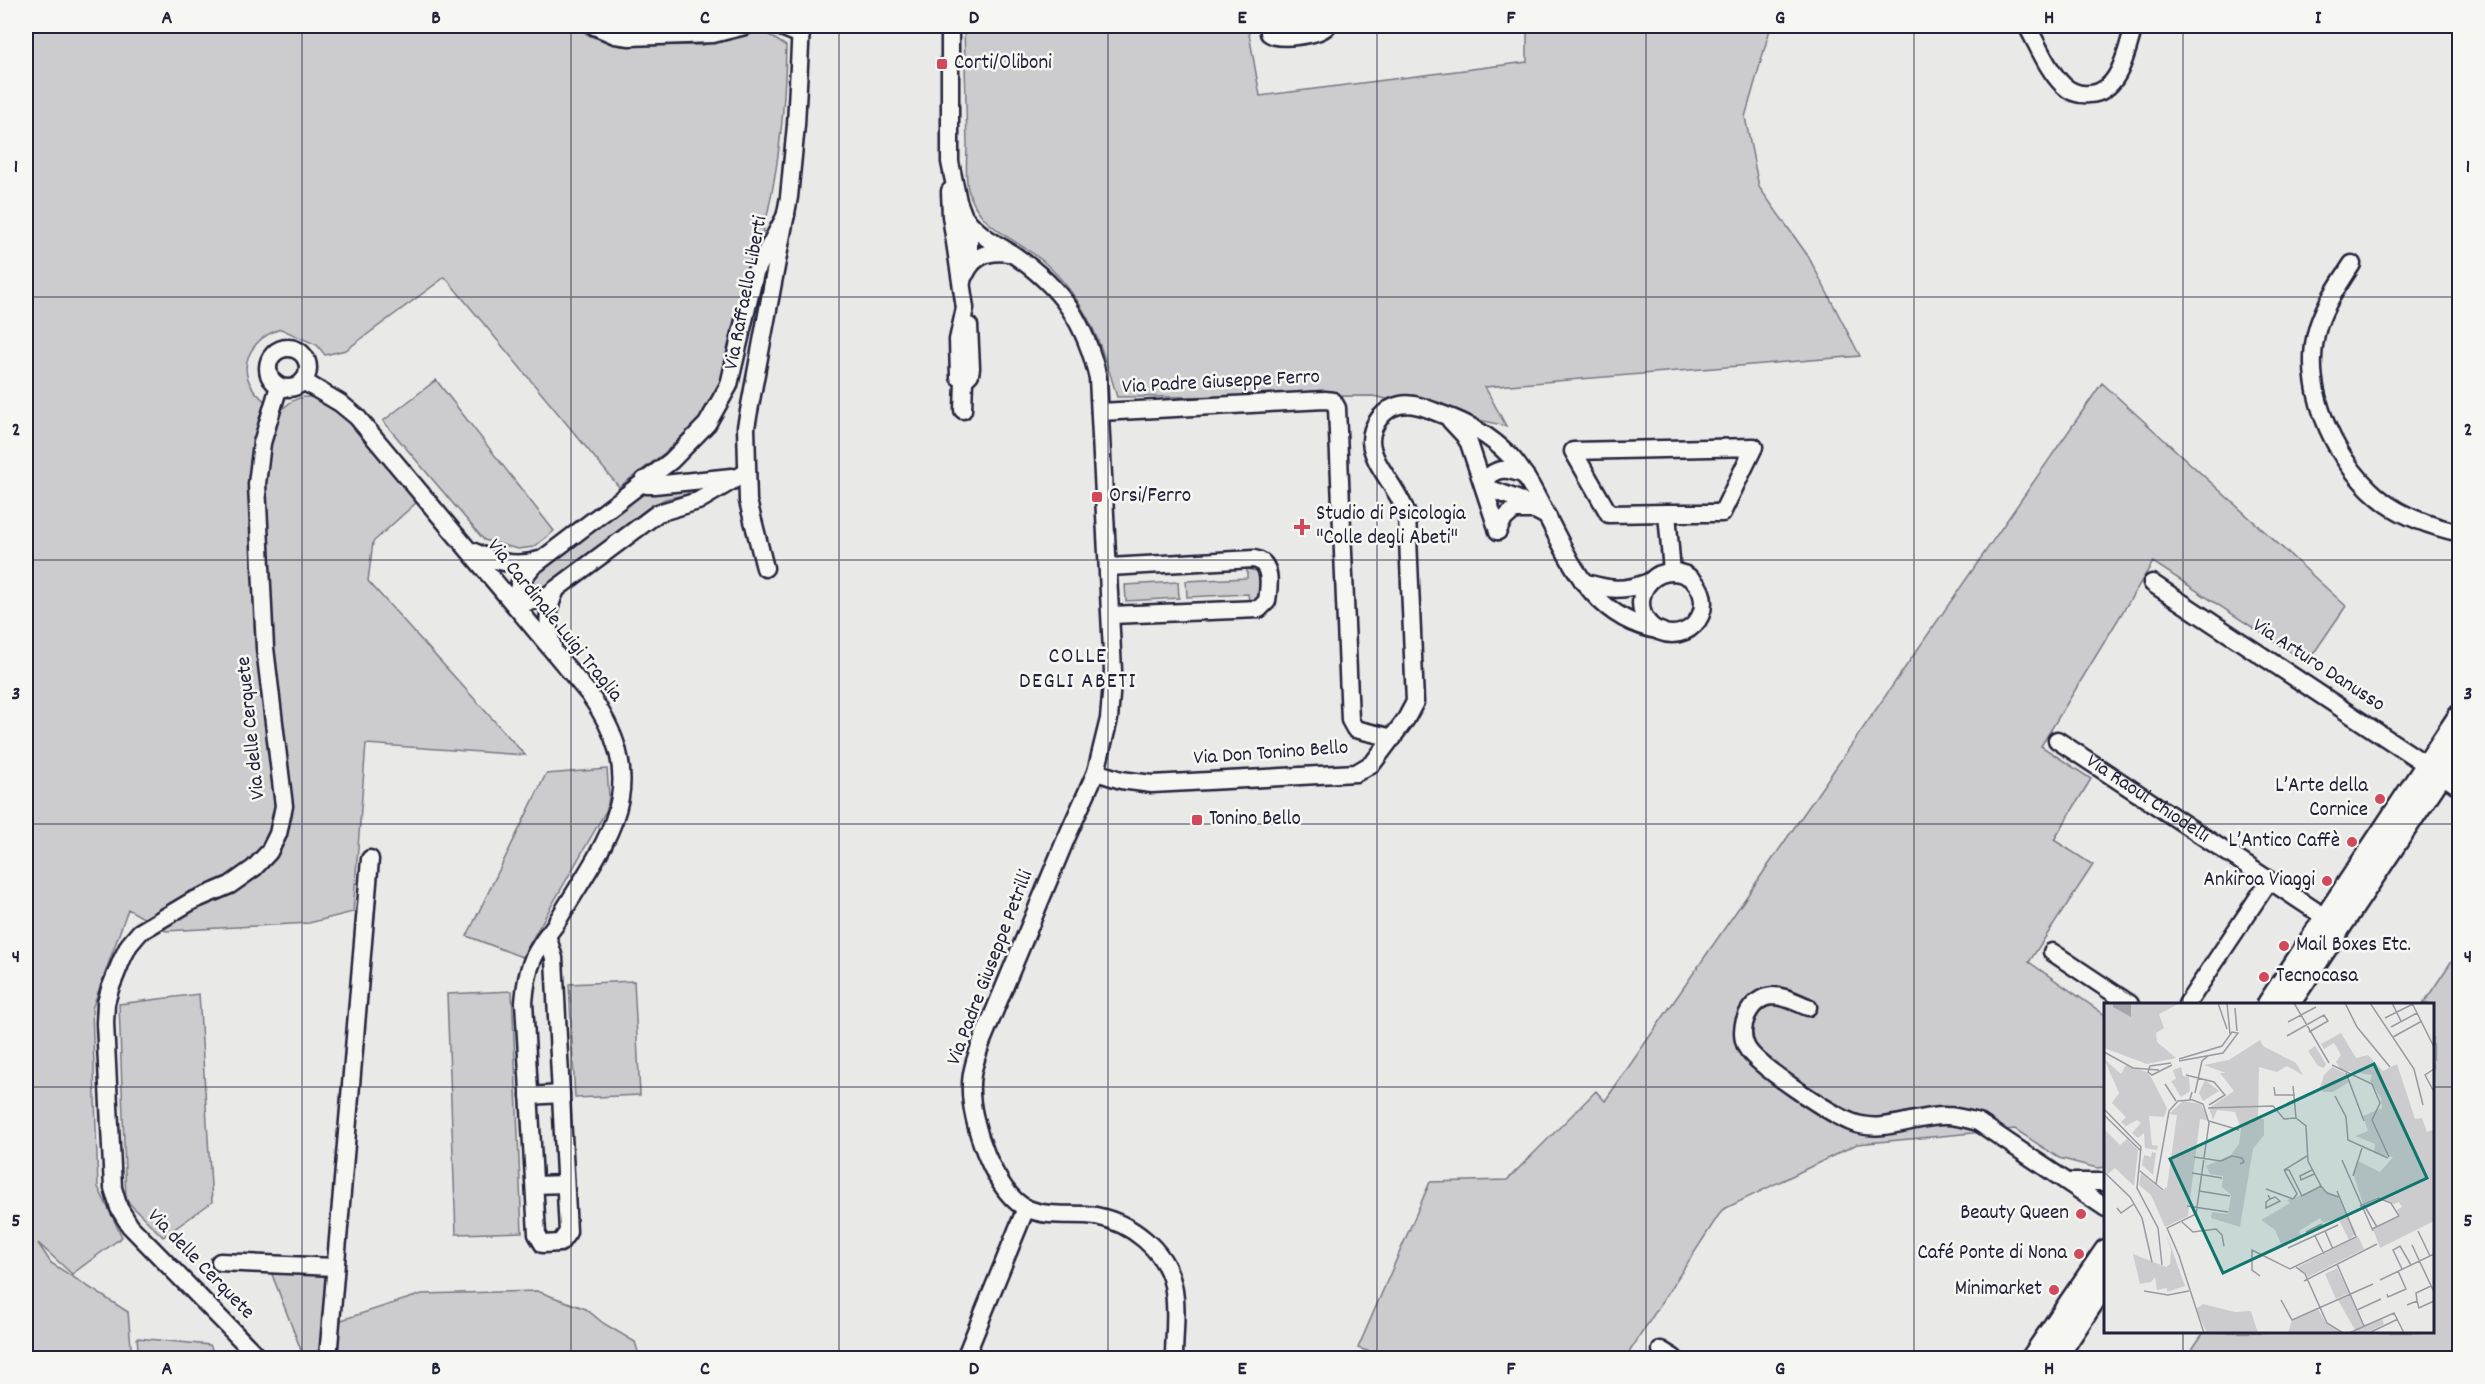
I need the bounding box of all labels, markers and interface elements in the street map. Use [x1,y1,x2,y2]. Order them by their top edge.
text: A [162,5,173,33]
text: B [431,5,441,33]
text: C [700,5,710,33]
text: D [969,5,980,33]
text: E [1237,5,1247,33]
text: F [1507,5,1517,33]
text: G [1775,5,1785,33]
text: H [2044,5,2054,33]
text: I [2315,5,2322,33]
place label: Corti/Oliboni [954,49,1052,79]
marker: Corti/Oliboni [935,57,949,71]
text: 1 [14,154,18,182]
text: 1 [2466,154,2470,182]
street label: Via Raffaello Liberti [717,213,777,373]
street label: Via Padre Giuseppe Ferro [1121,363,1321,403]
text: 2 [12,417,20,445]
text: 2 [2464,417,2472,445]
place label: Orsi/Ferro [1109,482,1191,512]
marker: Orsi/Ferro [1090,490,1104,504]
place label: Studio di Psicologia "Colle degli Abeti" [1316,500,1467,554]
marker: Studio di Psicologia "Colle degli Abeti" [1293,518,1311,536]
street label: Via Cardinale Luigi Traglia [479,533,630,710]
street label: Via Arturo Danusso [2246,612,2390,720]
district label: COLLE DEGLI ABETI [1019,642,1137,698]
street label: Via delle Cerquete [230,655,274,801]
text: 3 [12,681,20,709]
text: 3 [2464,681,2472,709]
street label: Via Don Tonino Bello [1193,734,1349,774]
street label: Via Raoul Chiodelli [2079,748,2215,852]
place label: L’Arte della Cornice [2275,772,2369,826]
marker: L’Arte della Cornice [2373,792,2387,806]
place label: Tonino Bello [1209,805,1301,835]
marker: Tonino Bello [1190,813,1204,827]
place label: L’Antico Caffè [2228,827,2340,857]
marker: L’Antico Caffè [2345,835,2359,849]
street label: Via Padre Giuseppe Petrilli [940,866,1042,1070]
place label: Ankiroa Viaggi [2204,866,2315,896]
marker: Ankiroa Viaggi [2320,874,2334,888]
place label: Mail Boxes Etc. [2296,931,2411,961]
marker: Mail Boxes Etc. [2277,939,2291,953]
text: 4 [12,944,20,972]
text: 4 [2464,944,2472,972]
place label: Tecnocasa [2276,962,2359,992]
marker: Tecnocasa [2257,970,2271,984]
inset map [2104,1003,2434,1333]
place label: Beauty Queen [1960,1199,2069,1229]
street label: Via delle Cerquete [139,1203,261,1327]
marker: Beauty Queen [2074,1207,2088,1221]
text: 5 [11,1208,21,1236]
text: 5 [2463,1208,2473,1236]
place label: Café Ponte di Nona [1917,1239,2068,1269]
marker: Café Ponte di Nona [2072,1247,2086,1261]
place label: Minimarket [1955,1275,2042,1305]
marker: Minimarket [2047,1283,2061,1297]
text: A [162,1356,173,1384]
text: B [431,1356,441,1384]
text: C [700,1356,710,1384]
text: D [969,1356,980,1384]
text: E [1237,1356,1247,1384]
text: F [1507,1356,1517,1384]
text: G [1775,1356,1785,1384]
text: H [2044,1356,2054,1384]
text: I [2315,1356,2322,1384]

